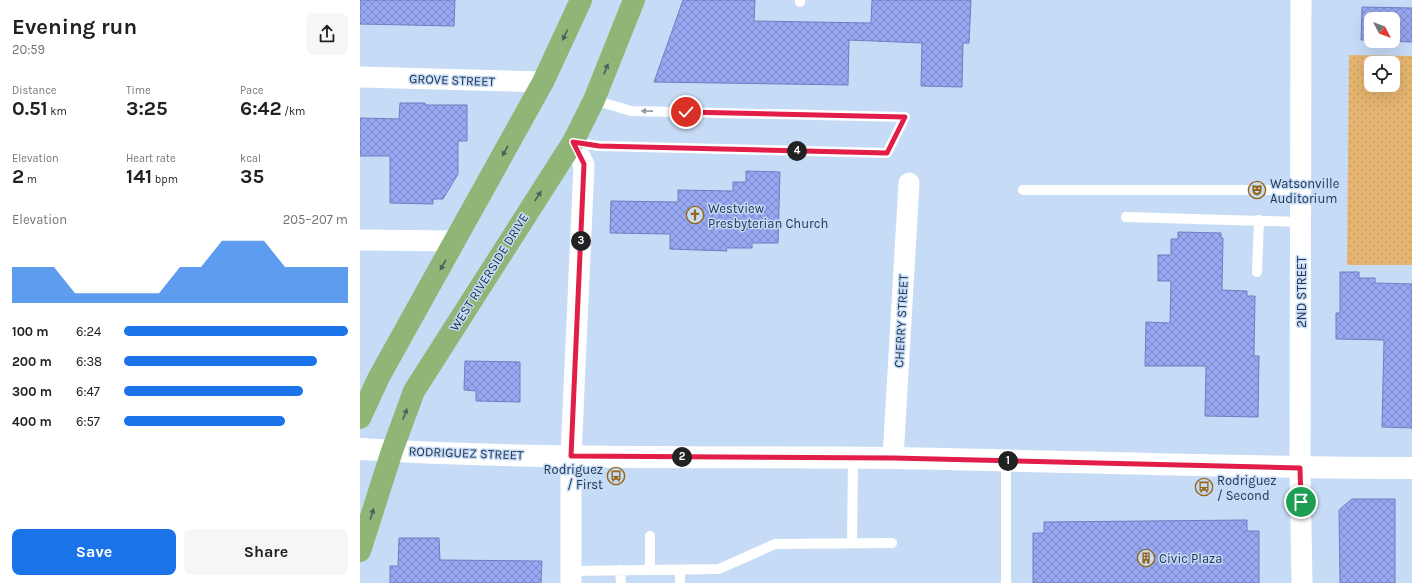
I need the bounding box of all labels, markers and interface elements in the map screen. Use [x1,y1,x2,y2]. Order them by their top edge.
north arrow [1364,12,1400,48]
map controls [1364,12,1400,92]
button: share [306,13,348,55]
text: Evening run [12,14,137,40]
one-way arrow [562,30,568,41]
text: 20:59 [12,42,45,57]
button: locate [1364,56,1400,92]
one-way arrow [604,63,610,75]
street label: GROVE STREET [409,71,496,89]
text: Distance [12,84,56,97]
text: Time [126,84,151,97]
text: Pace [240,84,263,97]
pin [669,95,703,129]
text: 0.51 [12,97,48,120]
text: 3:25 [126,97,168,120]
text: 6:42 [240,97,282,120]
icon: check [675,101,697,123]
text: km [48,105,67,118]
text: /km [282,105,305,118]
one-way arrow [641,108,653,115]
pin: 4 [787,141,807,161]
text: 4 [794,144,800,157]
one-way arrow [502,145,509,157]
text: Elevation [12,152,59,165]
text: Heart rate [126,152,176,165]
text: kcal [240,152,261,165]
text: 2 [12,165,24,188]
text: 141 [126,165,152,188]
text: 35 [240,165,264,188]
text: m [24,173,37,186]
text: bpm [152,173,178,186]
place label: Watsonville Auditorium [1270,176,1340,206]
theatre icon: Watsonville Auditorium [1247,180,1267,200]
one-way arrow [534,191,542,201]
place label: Westview Presbyterian Church [708,201,828,231]
church icon: Westview Presbyterian Church [685,205,705,225]
street label: WEST RIVERSIDE DRIVE [447,210,531,334]
text: Elevation [12,212,67,227]
text: 205–207 m [283,212,348,227]
pin: 3 [571,231,591,251]
text: 3 [578,234,584,247]
street label: 2ND STREET [1294,256,1309,328]
one-way arrow [439,259,446,271]
street label: CHERRY STREET [891,273,911,368]
text: 100 m [12,324,49,339]
text: 6:24 [76,324,101,339]
text: 200 m [12,354,52,369]
text: 6:38 [76,354,102,369]
text: 300 m [12,384,52,399]
text: 6:47 [76,384,100,399]
one-way arrow [403,408,409,420]
text: 400 m [12,414,52,429]
text: 6:57 [76,414,100,429]
street label: RODRIGUEZ STREET [408,443,524,463]
pin: 2 [672,447,692,467]
text: 2 [679,450,685,463]
pin: 1 [998,451,1018,471]
text: 1 [1006,454,1010,467]
place label: Rodriguez / First [544,462,603,492]
bus stop icon: Rodriguez / First [606,466,626,486]
place label: Rodriguez / Second [1217,473,1276,503]
bus stop icon: Rodriguez / Second [1194,477,1214,497]
pin [1284,485,1318,519]
icon: arrive [1290,491,1312,513]
one-way arrow [369,508,375,520]
button: Save [12,529,176,575]
button: Share [184,529,348,575]
building icon: Civic Plaza [1136,548,1156,568]
place label: Civic Plaza [1159,551,1222,566]

